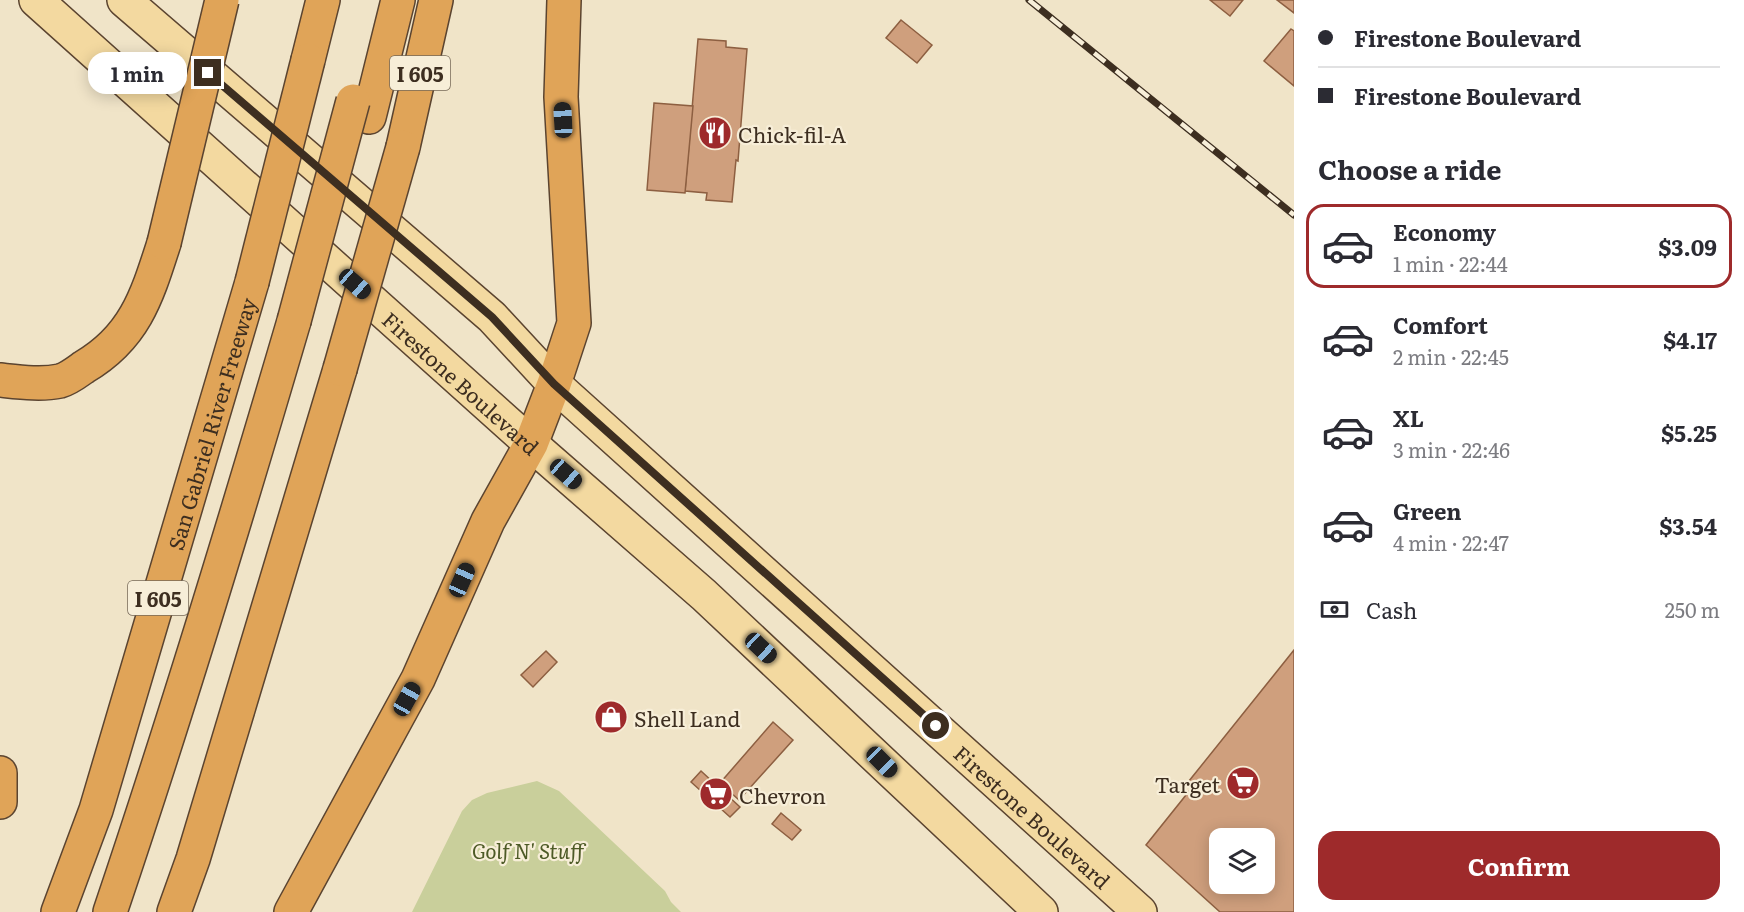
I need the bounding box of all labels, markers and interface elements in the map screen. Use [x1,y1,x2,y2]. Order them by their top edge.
text: Firestone Boulevard [1354,21,1581,54]
callout: 1 min [88,52,187,94]
road number: I 605 [390,56,450,90]
text: 1 min [111,58,164,88]
route end [194,59,221,86]
text: Firestone Boulevard [1354,79,1581,112]
car [553,102,573,138]
restaurant icon: Chick-fil-A [697,115,733,151]
place label: Chick-fil-A [738,118,847,149]
text: Choose a ride [1318,148,1501,188]
text: Economy [1393,215,1496,248]
icon: car [1321,219,1375,273]
text: $3.09 [1658,230,1717,263]
text: 1 min · 22:44 [1393,248,1508,278]
car [336,265,374,303]
street label: San Gabriel River Freeway [158,293,262,553]
street label: Firestone Boulevard [376,303,547,461]
text: Comfort [1393,308,1488,341]
icon: car [1321,312,1375,366]
text: $4.17 [1663,323,1717,356]
text: 2 min · 22:45 [1393,341,1509,371]
text: XL [1393,401,1424,434]
icon: car [1321,405,1375,459]
text: $5.25 [1661,416,1717,449]
text: 3 min · 22:46 [1393,434,1510,464]
car [547,455,585,493]
text: Green [1393,494,1462,527]
icon: car [1321,498,1375,552]
text: $3.54 [1659,509,1717,542]
text: 4 min · 22:47 [1393,527,1509,557]
car [446,560,478,600]
road number: I 605 [128,581,188,615]
icon: cash [1318,593,1351,626]
text: Cash [1366,593,1417,626]
text: 250 m [1665,594,1720,624]
car [742,629,780,667]
car [390,679,424,719]
shop icon: Shell Land [593,699,629,735]
place label: Shell Land [634,702,740,733]
route start [922,712,949,739]
street label: Firestone Boulevard [948,737,1119,895]
car [863,743,901,781]
supermarket icon: Target [1225,765,1261,801]
place label: Target [1155,768,1221,799]
supermarket icon: Chevron [698,776,734,812]
place label: Chevron [739,779,826,810]
map controls [1209,828,1275,894]
button: layers [1209,828,1275,894]
button: Confirm [1318,831,1720,900]
park label: Golf N' Stuff [472,834,587,865]

